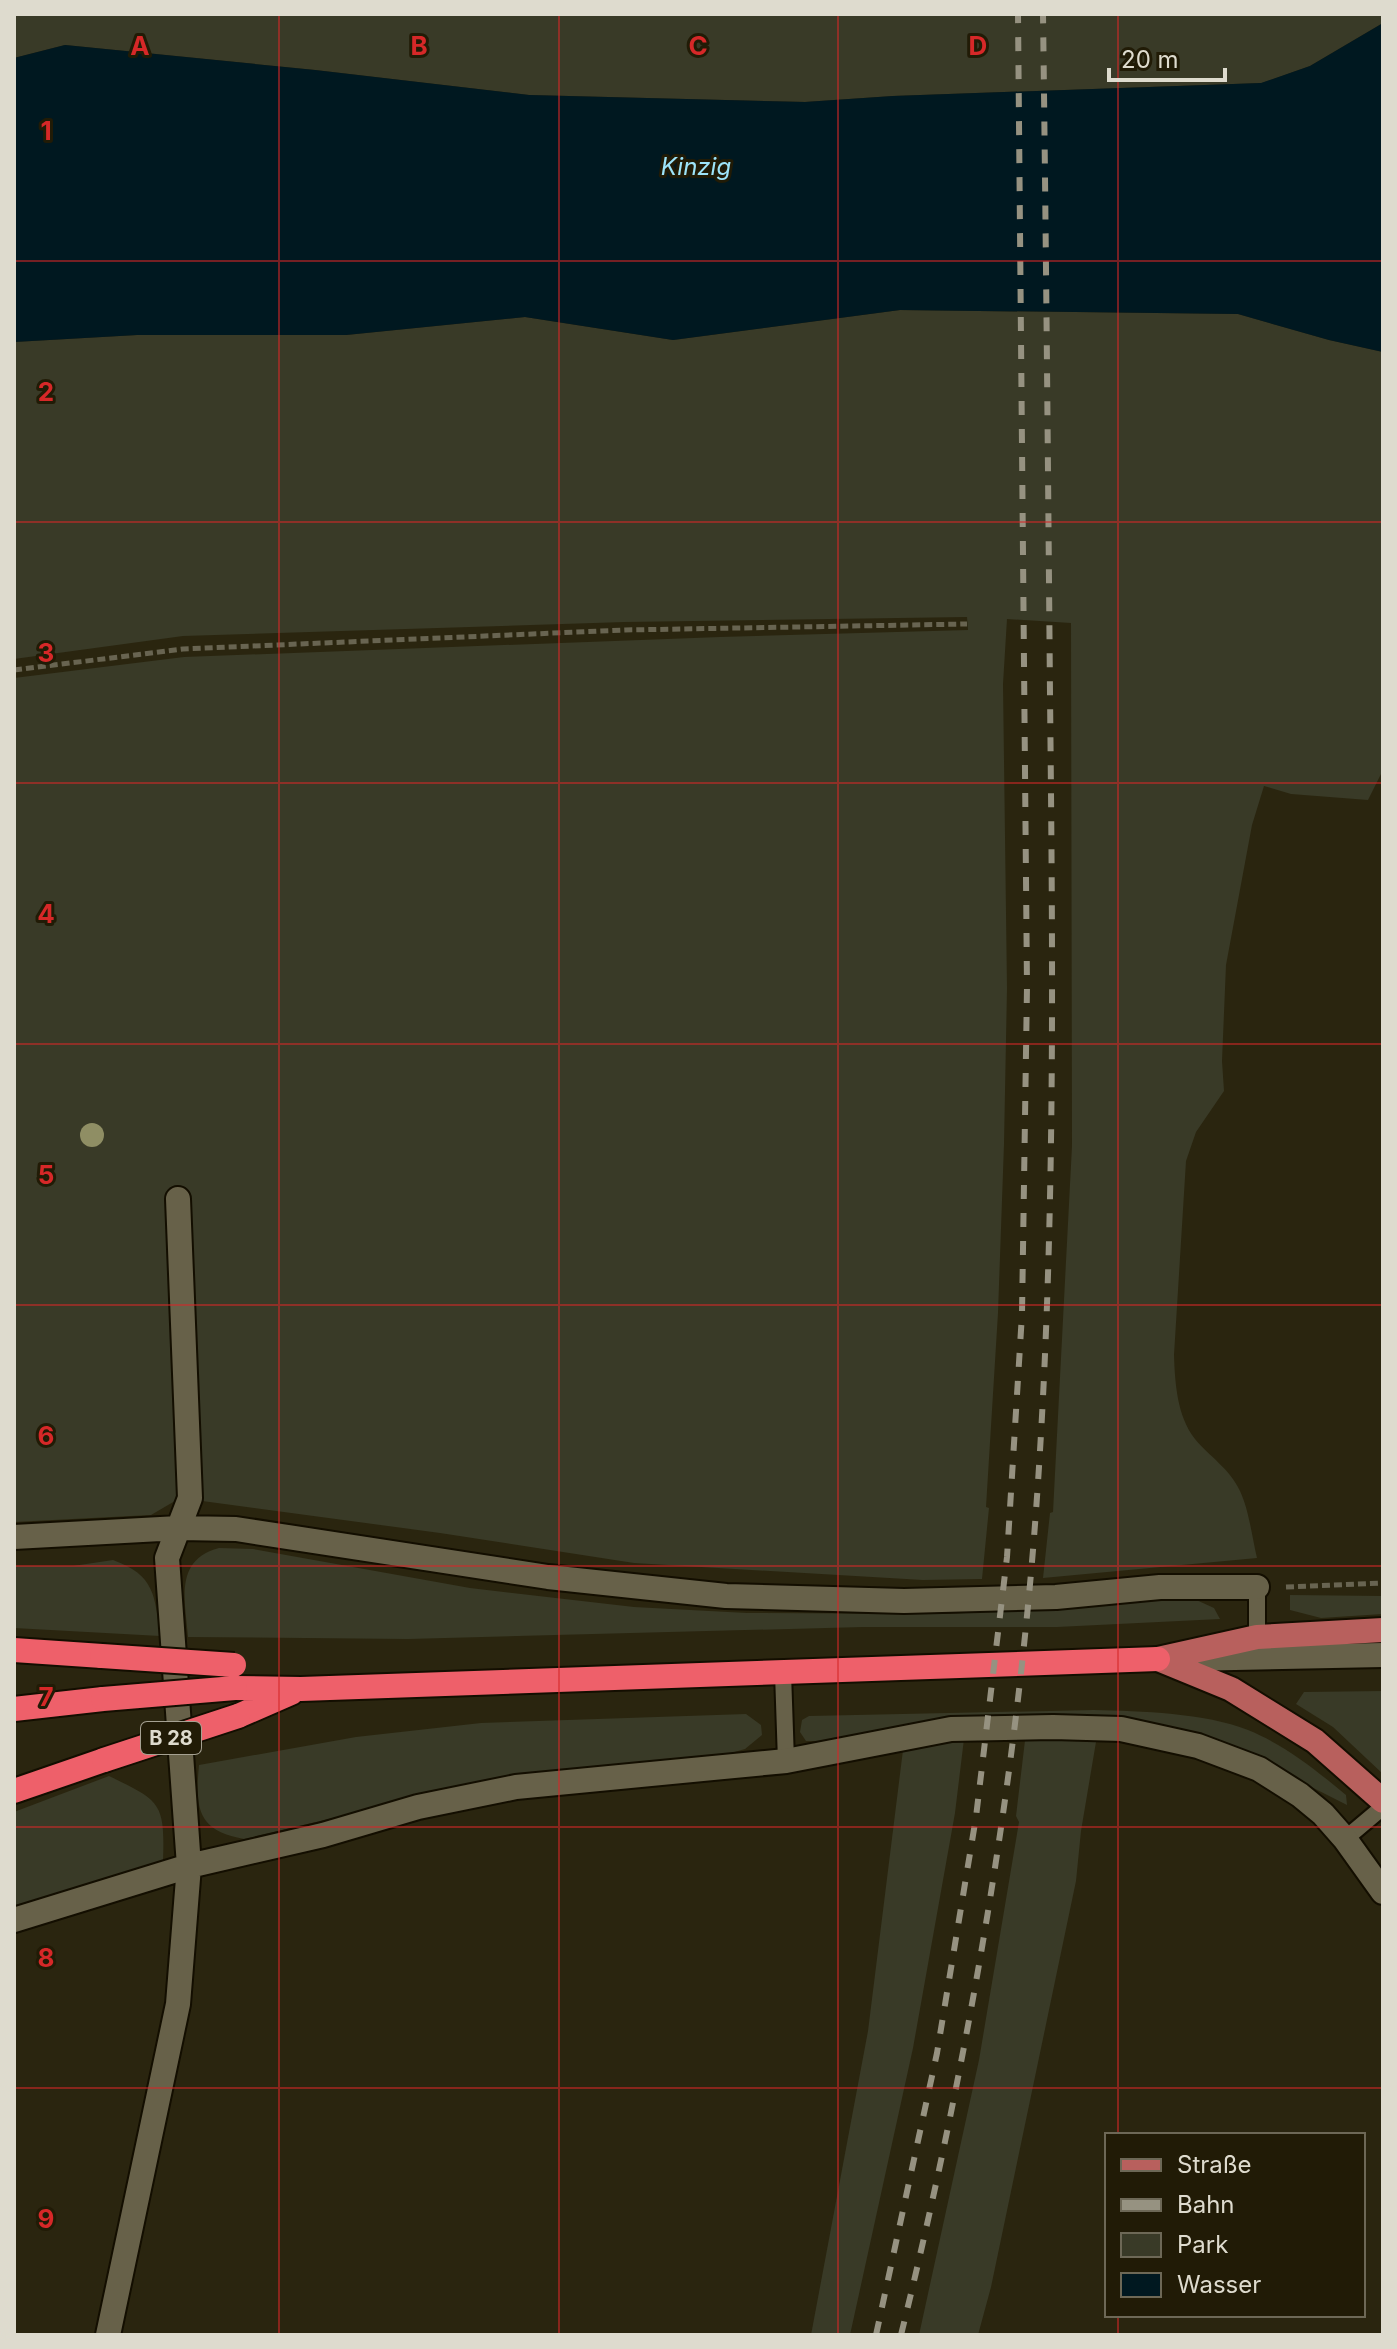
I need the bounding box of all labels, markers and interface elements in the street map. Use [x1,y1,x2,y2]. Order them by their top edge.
text: A [130,30,150,61]
text: B [410,30,428,61]
text: C [688,30,708,61]
text: D [969,30,987,61]
scale bar [1109,32,1225,82]
text: 20 m [1121,45,1179,74]
text: 1 [40,115,52,146]
water label: Kinzig [661,152,731,181]
text: 2 [38,376,54,407]
text: 3 [38,637,54,668]
text: 4 [37,898,55,929]
text: 5 [38,1159,54,1190]
text: 6 [38,1420,54,1451]
text: 7 [38,1681,54,1712]
road number: B 28 [141,1722,201,1754]
text: 8 [38,1942,54,1973]
legend [1105,2133,1365,2317]
text: Straße [1177,2150,1252,2179]
text: Bahn [1177,2190,1235,2219]
text: 9 [38,2203,54,2234]
text: Park [1177,2230,1228,2259]
text: Wasser [1177,2270,1261,2299]

